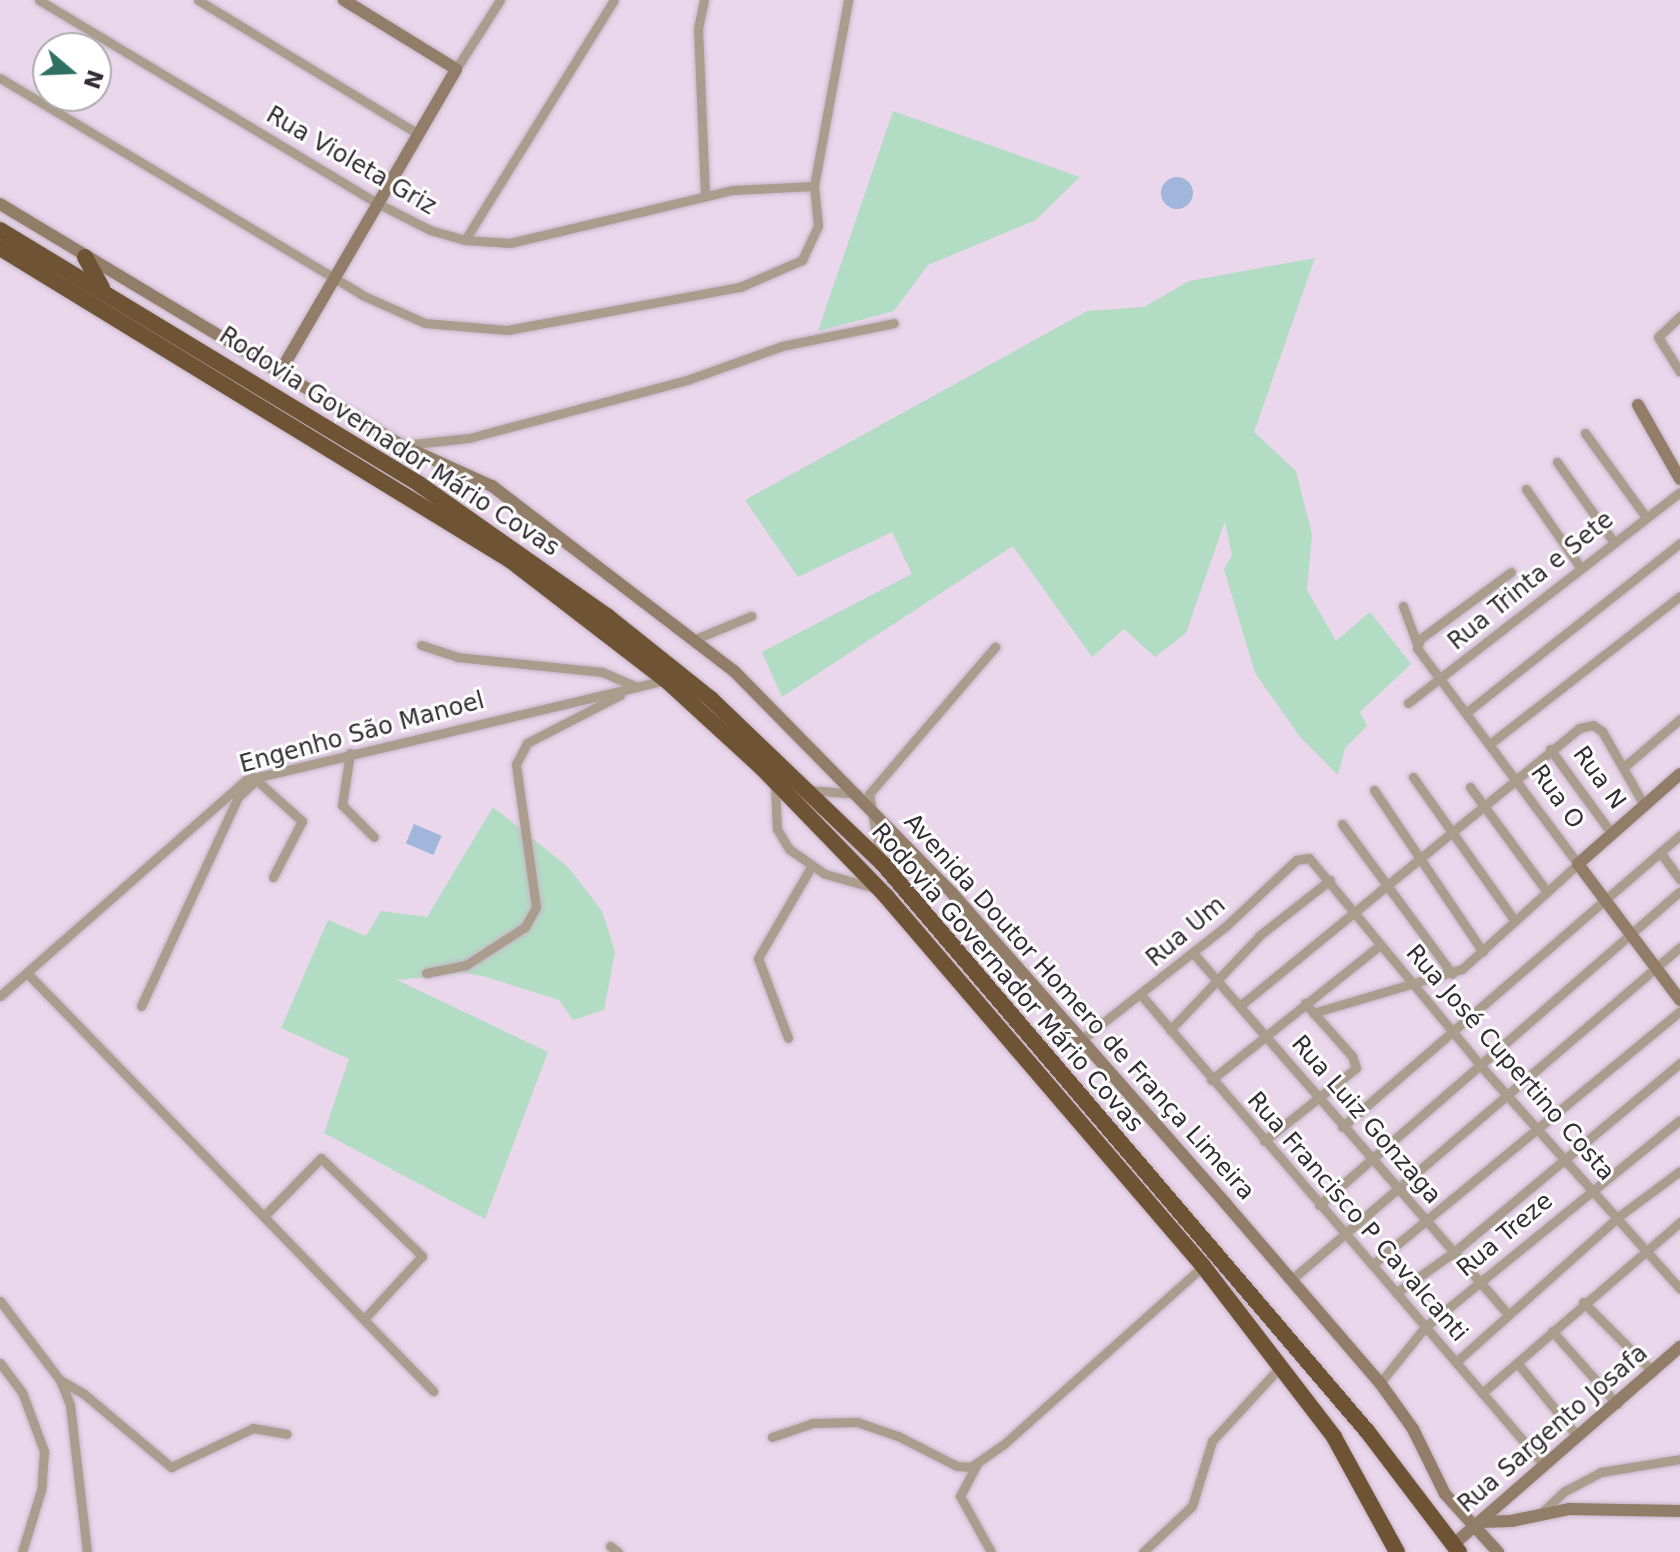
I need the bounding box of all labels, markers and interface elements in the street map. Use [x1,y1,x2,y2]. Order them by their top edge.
north arrow [32,32,112,112]
text: N [78,67,108,92]
street label: Rua Violeta Griz [261,101,441,221]
street label: Rodovia Governador Mário Covas [214,321,564,563]
street label: Rua Trinta e Sete [1443,506,1619,656]
street label: Engenho São Manoel [237,686,487,780]
street label: Rua N [1566,741,1632,815]
street label: Rua O [1524,759,1590,835]
street label: Avenida Doutor Homero de França Limeira [898,808,1260,1206]
street label: Rodovia Governador Mário Covas [865,818,1149,1138]
street label: Rua Um [1141,891,1231,973]
street label: Rua José Cupertino Costa [1400,939,1620,1187]
street label: Rua Luiz Gonzaga [1285,1030,1447,1210]
street label: Rua Francisco P Cavalcanti [1241,1086,1473,1348]
street label: Rua Treze [1451,1187,1559,1283]
street label: Rua Sargento Josafa [1452,1339,1654,1519]

